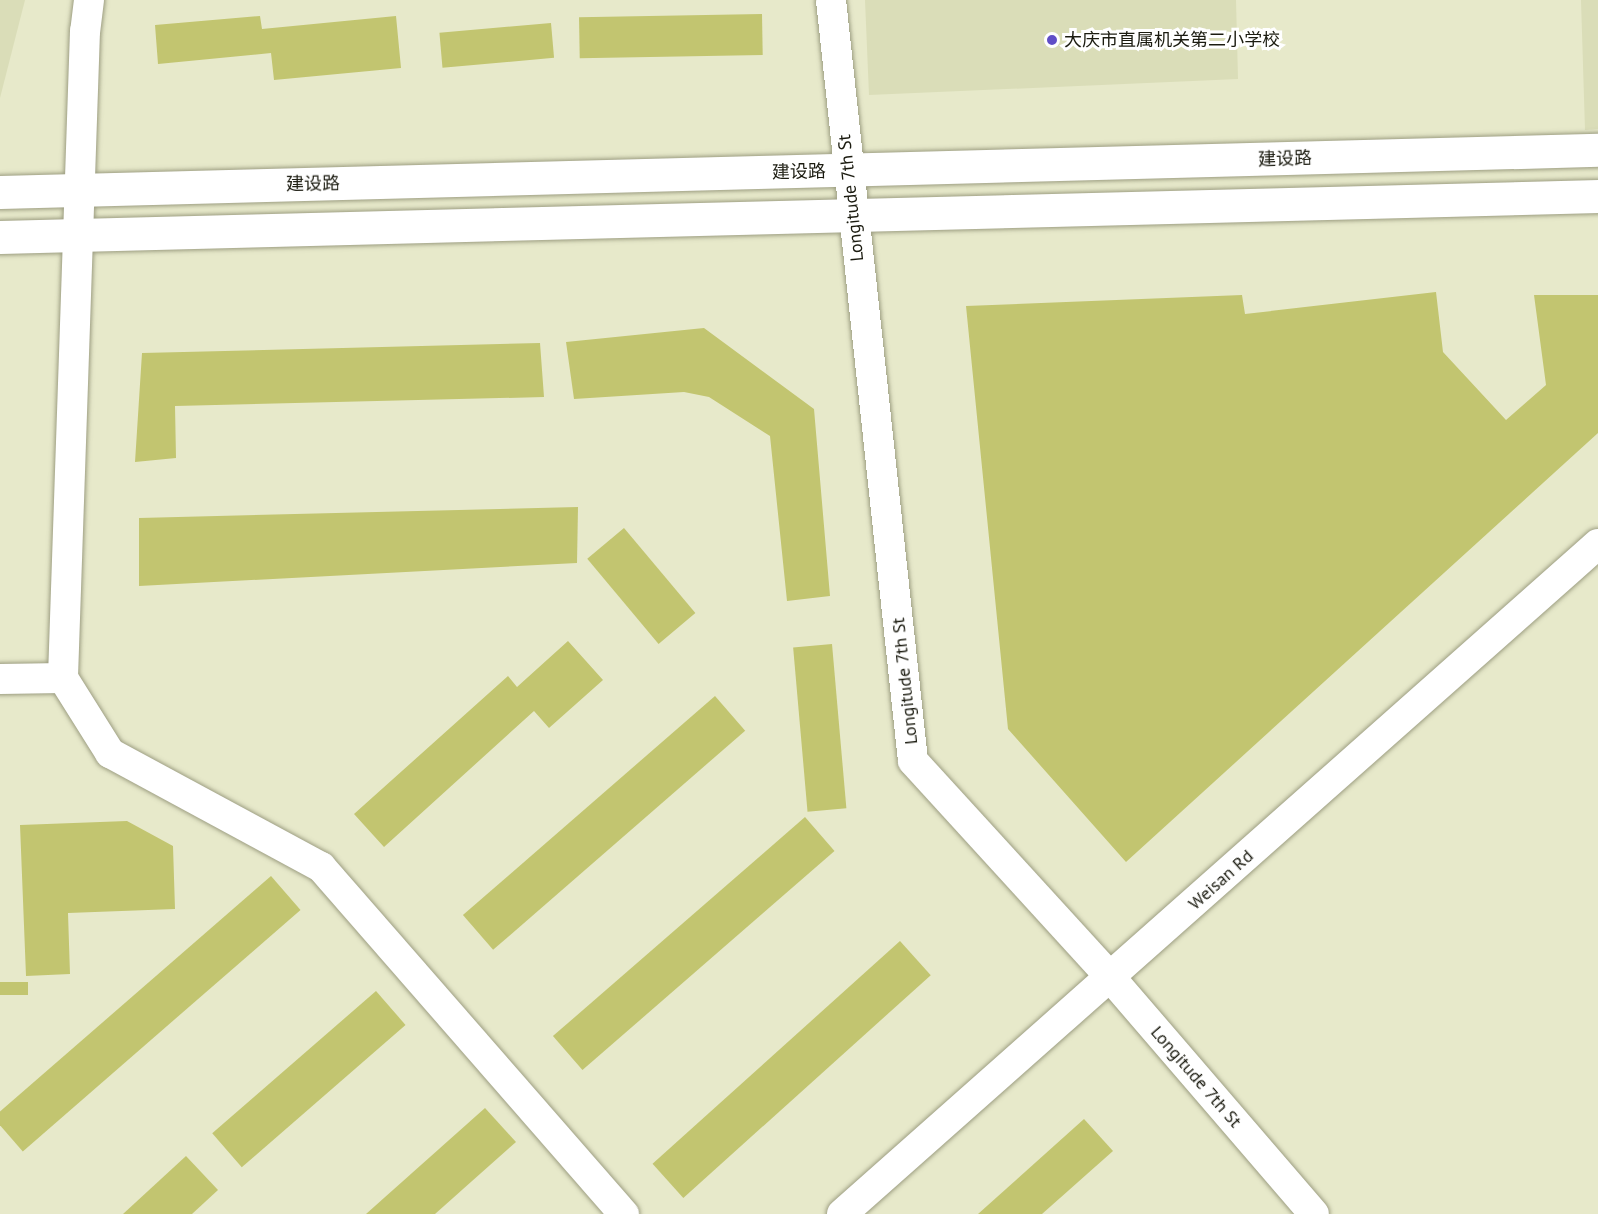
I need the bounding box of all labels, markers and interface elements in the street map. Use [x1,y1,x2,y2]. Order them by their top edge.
place label: 大庆市直属机关第二小学校 [1064,29,1280,51]
marker: 大庆市直属机关第二小学校 [1045,33,1059,47]
street label: Longitude 7th St [834,133,868,263]
street label: 建设路 [1258,147,1312,171]
street label: 建设路 [772,161,826,183]
street label: 建设路 [286,173,340,195]
street label: Longitude 7th St [888,616,922,746]
street label: Weisan Rd [1184,845,1258,915]
street label: Longitude 7th St [1146,1022,1246,1132]

